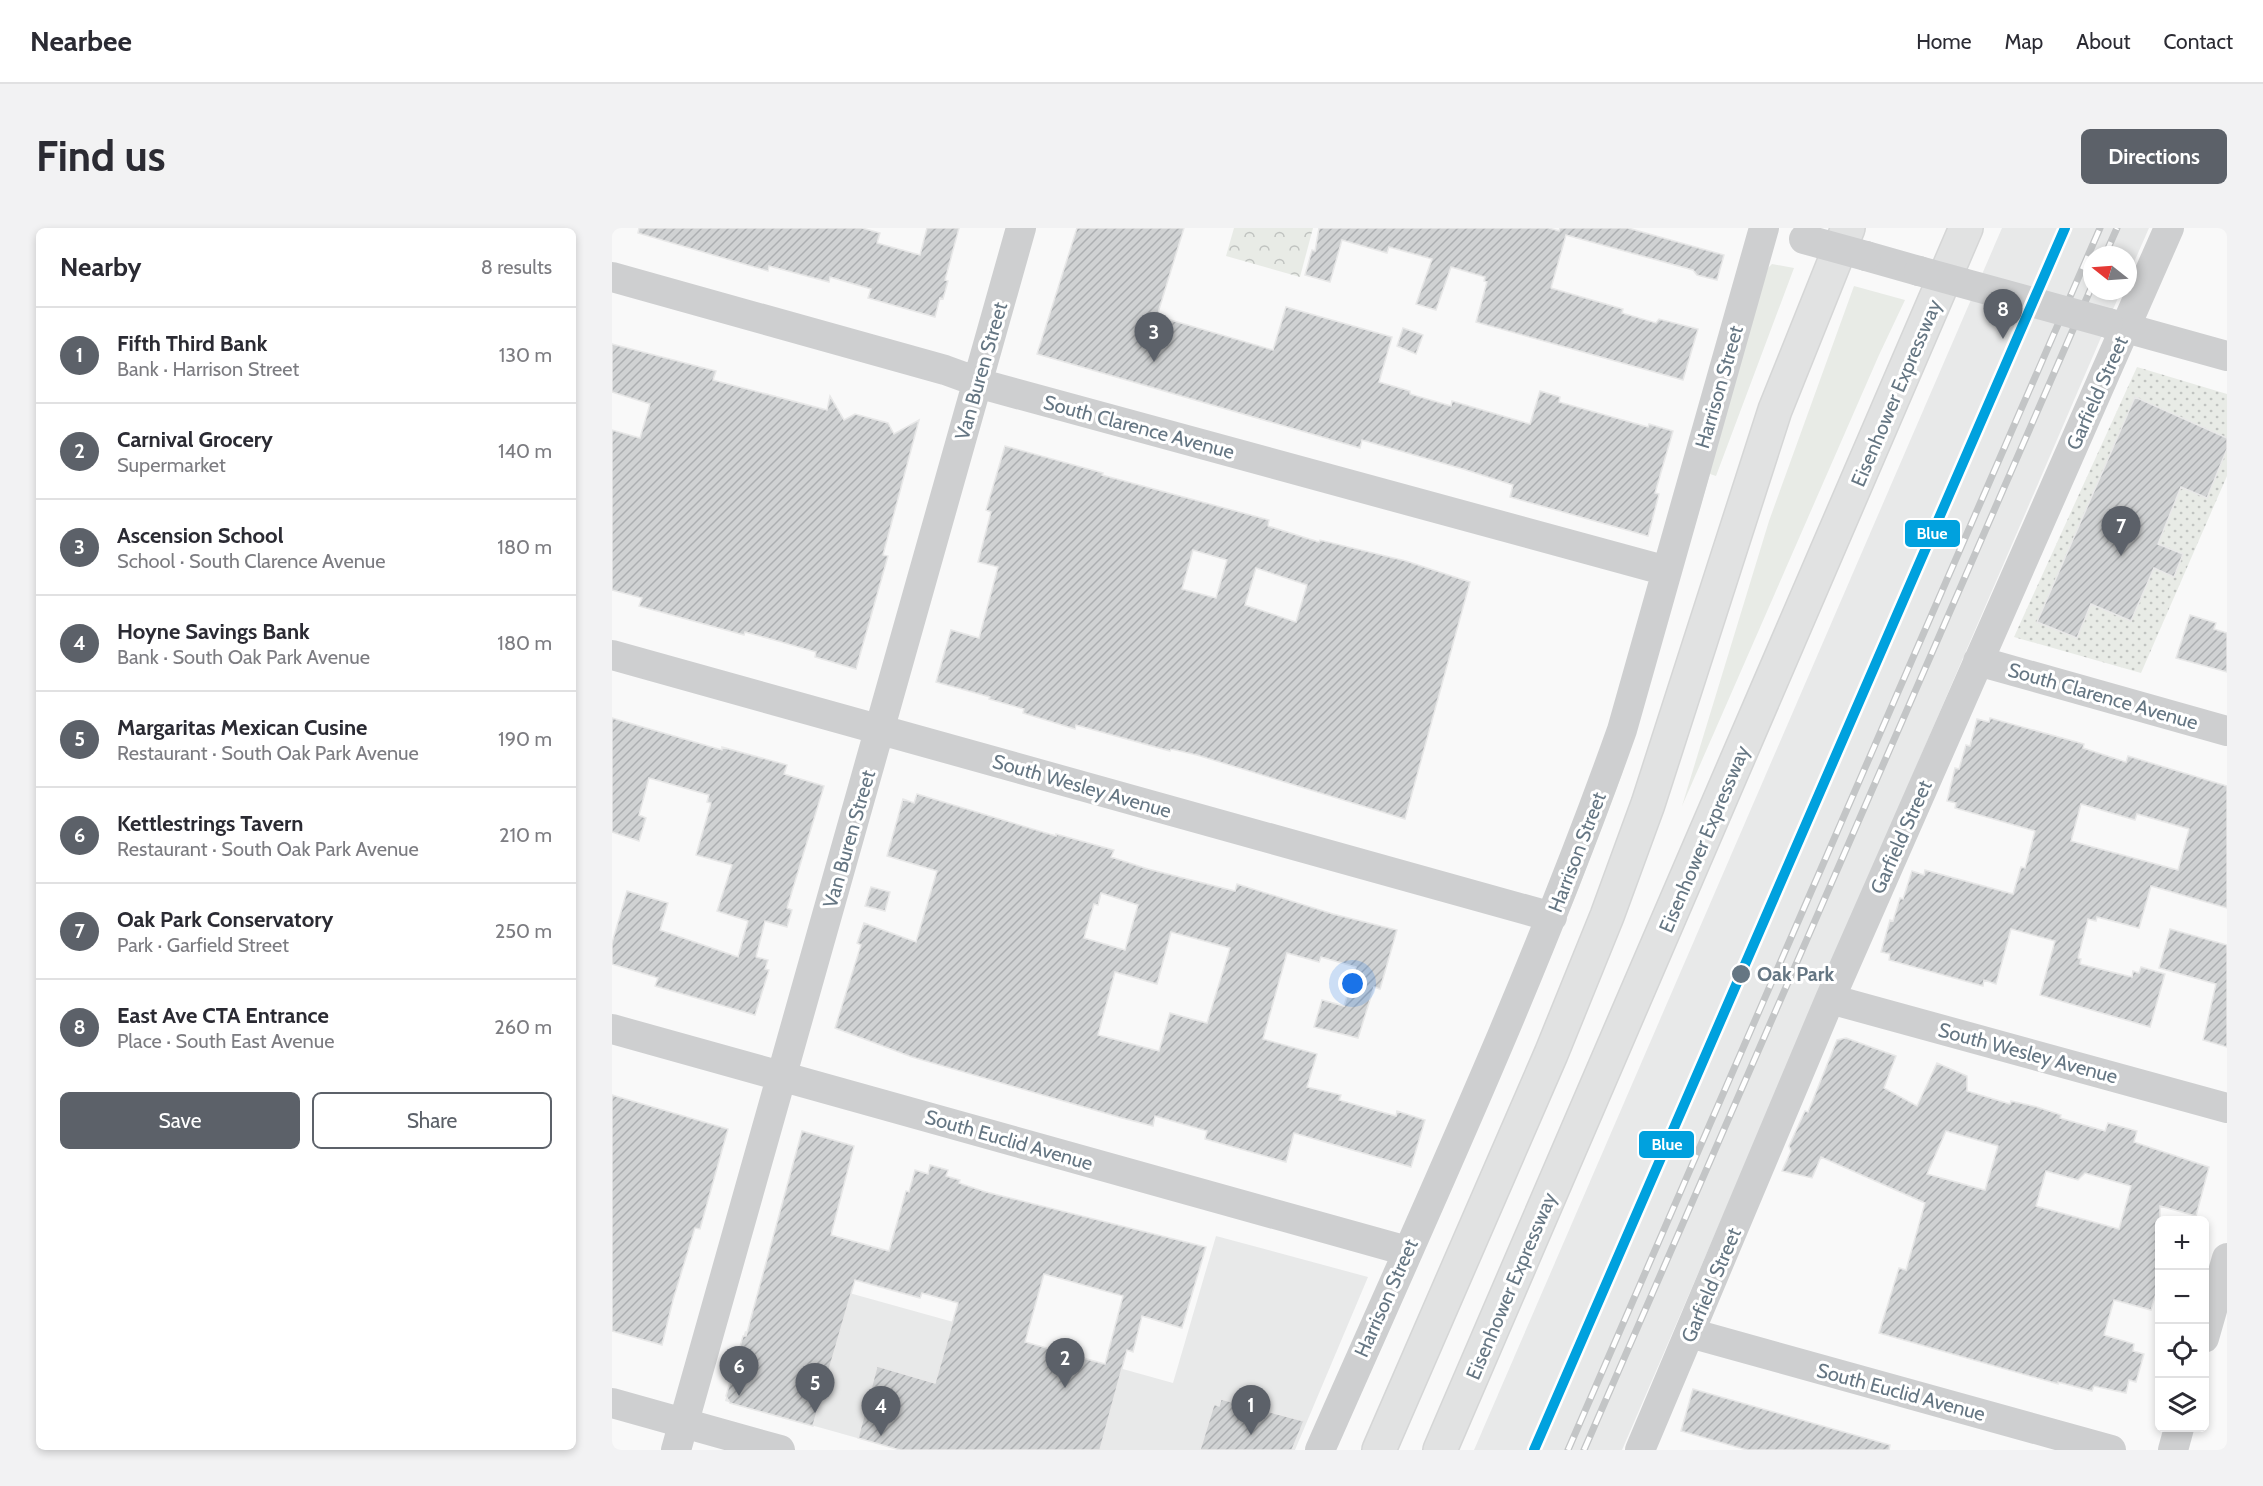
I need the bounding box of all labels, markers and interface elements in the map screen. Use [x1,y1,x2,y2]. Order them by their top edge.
text: Nearbee [30,24,132,58]
text: Home [1916,29,1972,54]
text: Map [2005,29,2043,54]
text: About [2076,29,2130,54]
text: Contact [2163,29,2233,54]
button: Directions [2081,129,2227,184]
text: Find us [36,130,165,182]
north arrow [2083,246,2137,300]
text: Nearby [60,251,141,283]
text: 8 results [481,255,552,279]
pin: 8 [1984,290,2022,339]
street label: Eisenhower Expressway [1846,296,1946,490]
street label: Van Buren Street [950,299,1012,443]
pin: 3 [1134,312,1174,362]
street label: Harrison Street [1690,323,1748,451]
text: Fifth Third Bank [117,330,267,357]
street label: Garfield Street [2061,332,2133,454]
text: 1 [76,343,83,367]
text: 130 m [499,343,552,367]
text: Bank · Harrison Street [117,357,299,381]
street label: South Clarence Avenue [1041,390,1237,464]
text: Carnival Grocery [117,426,273,453]
text: 2 [74,439,85,463]
text: 140 m [498,439,552,463]
text: Supermarket [117,453,226,477]
pin: 7 [2102,506,2140,556]
line badge: Blue [1904,519,1961,548]
text: Ascension School [117,522,283,549]
text: Blue [1916,524,1948,543]
text: 3 [74,535,85,559]
text: 180 m [497,535,552,559]
text: School · South Clarence Avenue [117,549,386,573]
text: Hoyne Savings Bank [117,618,310,645]
text: 4 [73,631,86,655]
text: 180 m [497,631,552,655]
text: Bank · South Oak Park Avenue [117,645,370,669]
street label: South Clarence Avenue [2005,657,2201,735]
text: Margaritas Mexican Cusine [117,714,367,741]
text: 5 [74,727,85,751]
text: 190 m [498,727,552,751]
text: Restaurant · South Oak Park Avenue [117,741,419,765]
street label: Eisenhower Expressway [1654,742,1754,936]
street label: South Wesley Avenue [990,749,1174,823]
street label: Van Buren Street [818,767,880,911]
street label: Garfield Street [1865,776,1937,898]
street label: Harrison Street [1543,788,1611,915]
text: Kettlestrings Tavern [117,810,303,837]
text: 6 [74,823,85,847]
text: 210 m [499,823,552,847]
text: Restaurant · South Oak Park Avenue [117,837,419,861]
text: Oak Park Conservatory [117,906,333,933]
text: 7 [74,919,85,943]
text: 250 m [495,919,552,943]
text: Park · Garfield Street [117,933,289,957]
place label: Oak Park [1757,962,1834,986]
marker: Oak Park [1730,963,1752,985]
your location [1338,969,1367,998]
text: East Ave CTA Entrance [117,1002,329,1029]
text: 8 [73,1015,86,1039]
text: 260 m [494,1015,552,1039]
street label: South Wesley Avenue [1936,1018,2120,1088]
text: Place · South East Avenue [117,1029,334,1053]
button: Save [60,1092,300,1149]
button: Share [312,1092,552,1149]
street label: South Euclid Avenue [922,1105,1096,1175]
line badge: Blue [1638,1130,1695,1159]
text: Blue [1651,1135,1683,1154]
street label: Eisenhower Expressway [1461,1189,1561,1383]
map controls [2155,1216,2209,1432]
button: + [2155,1216,2209,1270]
street label: Garfield Street [1676,1224,1746,1346]
street label: Harrison Street [1349,1235,1423,1361]
button: − [2155,1270,2209,1324]
button: locate [2155,1324,2209,1378]
pin: 2 [1046,1338,1084,1388]
pin: 6 [720,1346,758,1396]
street label: South Euclid Avenue [1814,1358,1988,1426]
pin: 5 [796,1364,834,1413]
button: layers [2155,1378,2209,1432]
pin: 4 [862,1386,900,1436]
pin: 1 [1232,1386,1270,1435]

